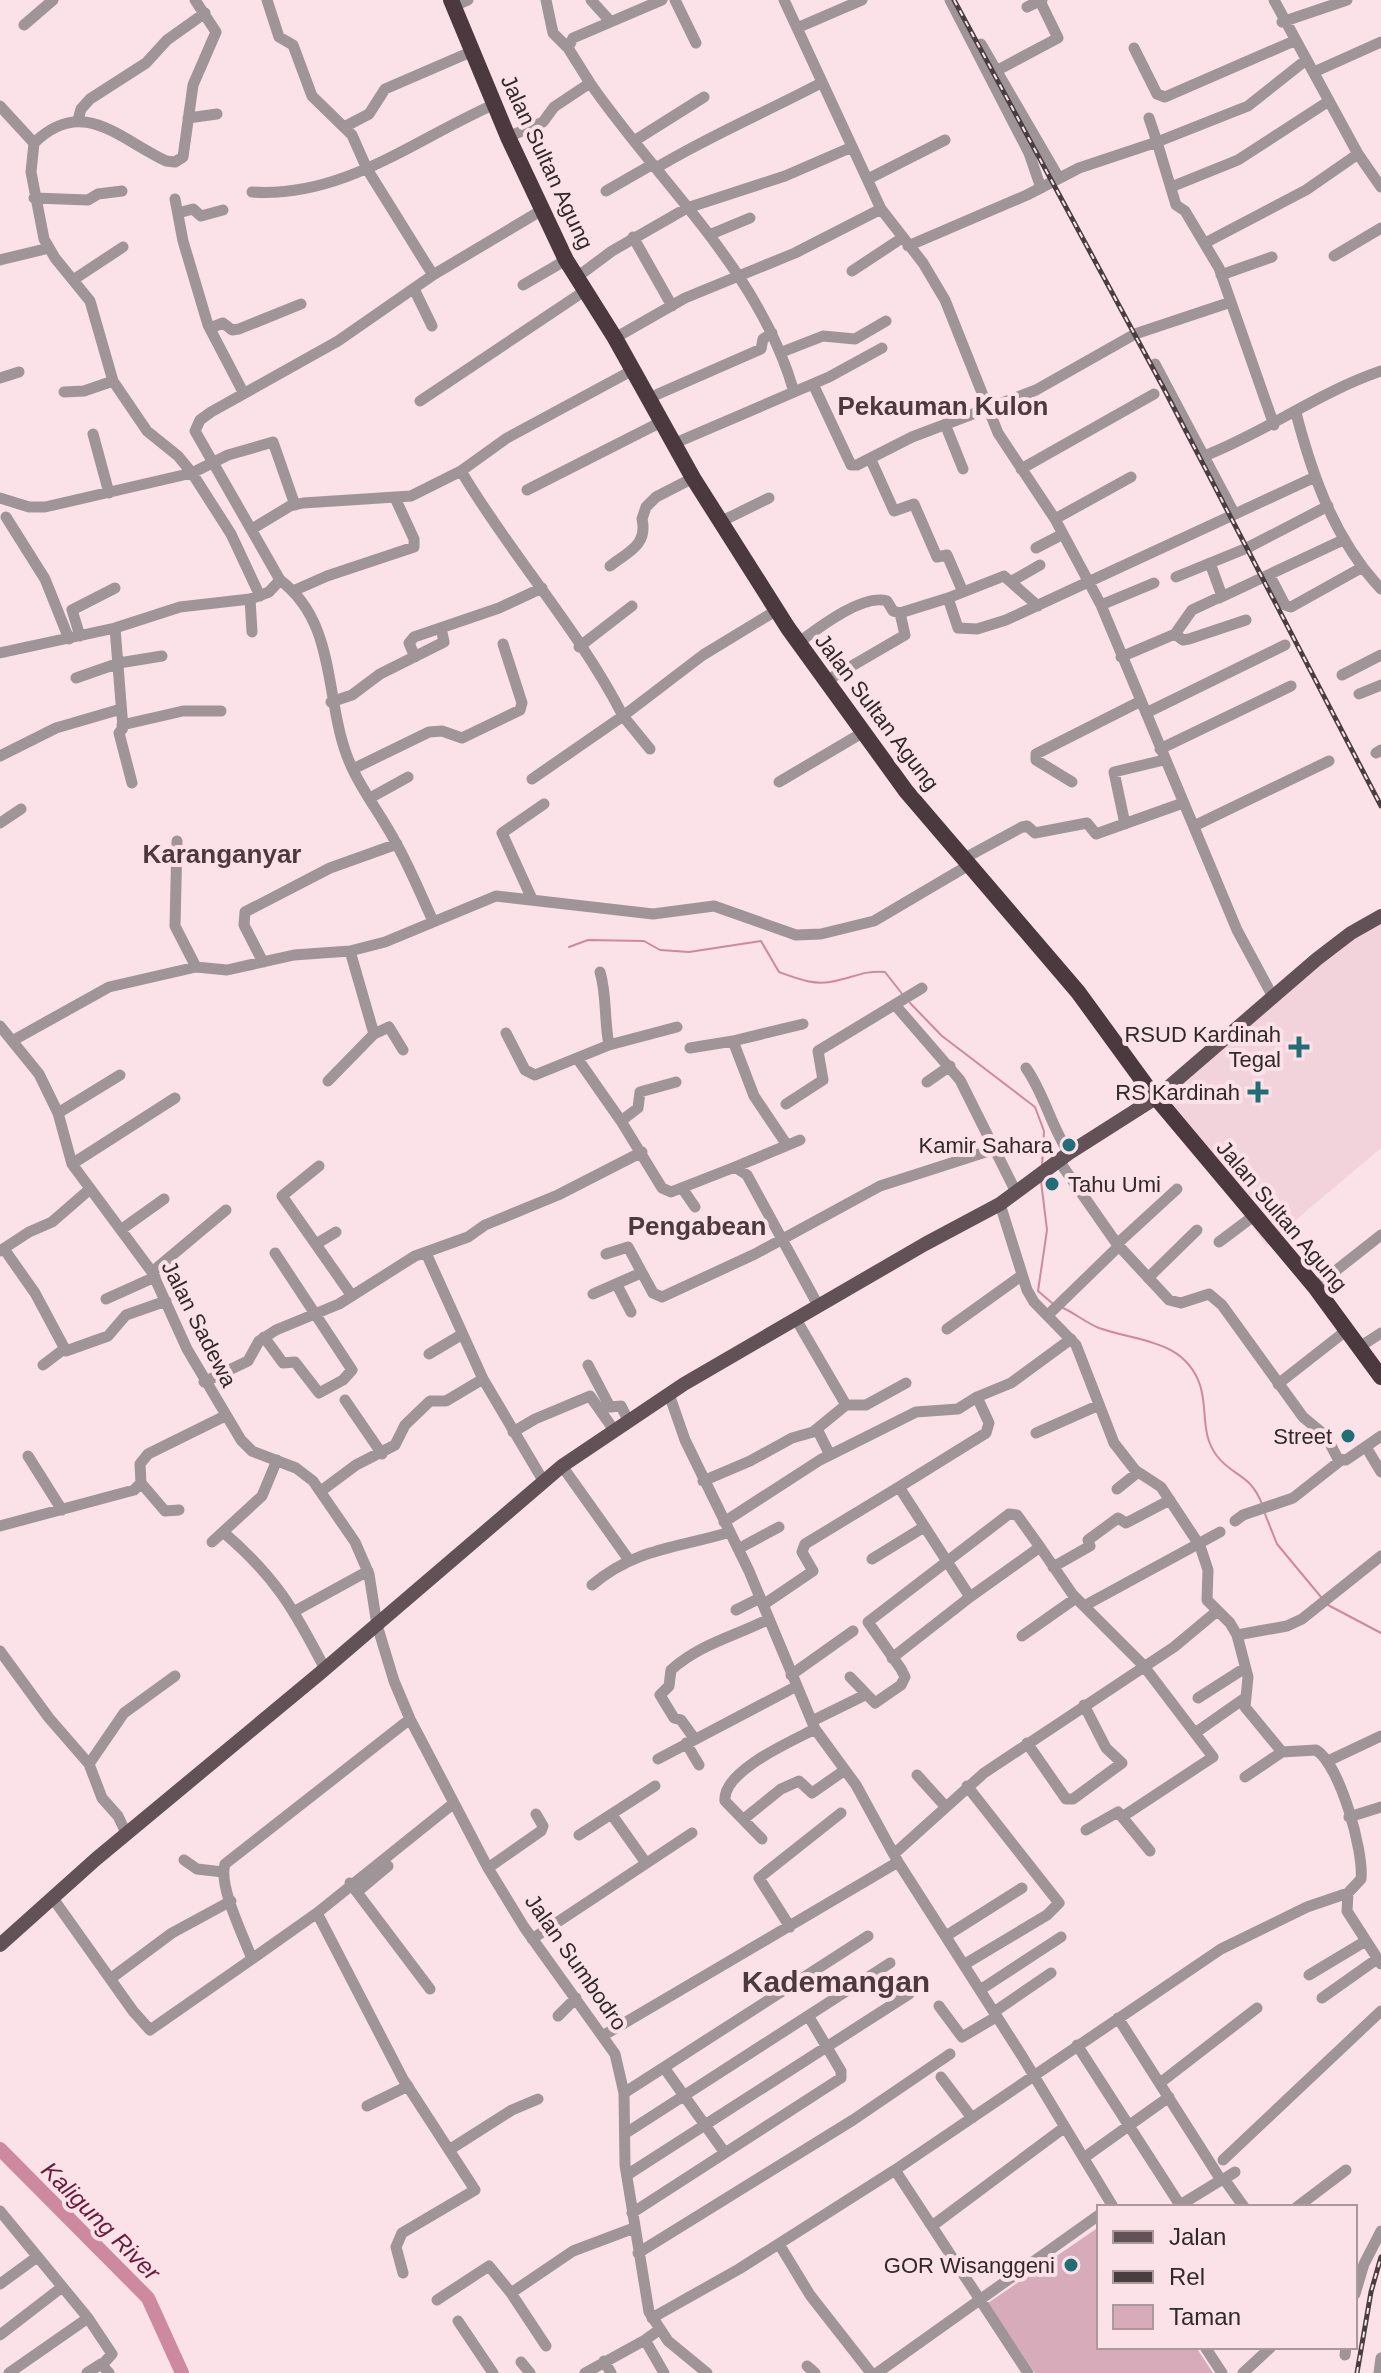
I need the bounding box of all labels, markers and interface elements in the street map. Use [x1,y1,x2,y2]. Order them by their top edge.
street label: Jalan Sultan Agung [496,71,598,253]
district label: Pekauman Kulon [838,391,1048,421]
street label: Jalan Sultan Agung [810,629,944,795]
district label: Karanganyar [143,839,301,869]
place label: RSUD Kardinah Tegal [1124,1022,1281,1072]
marker: RSUD Kardinah Tegal [1288,1036,1310,1058]
place label: RS Kardinah [1115,1080,1240,1105]
marker: RS Kardinah [1247,1081,1269,1103]
place label: Kamir Sahara [918,1133,1054,1158]
street label: Jalan Sultan Agung [1211,1135,1353,1297]
marker: Kamir Sahara [1060,1136,1078,1154]
place label: Tahu Umi [1068,1172,1161,1197]
marker: Tahu Umi [1043,1175,1061,1193]
district label: Pengabean [628,1211,766,1241]
street label: Jalan Sadewa [156,1257,242,1392]
place label: Street [1273,1424,1332,1449]
marker: Street [1339,1427,1357,1445]
street label: Jalan Sumbodro [520,1889,632,2035]
district label: Kademangan [742,1965,930,1998]
water label: Kaligung River [36,2156,166,2286]
legend [1097,2205,1357,2349]
text: Jalan [1169,2223,1226,2250]
place label: GOR Wisanggeni [884,2253,1055,2278]
marker: GOR Wisanggeni [1062,2256,1080,2274]
text: Rel [1169,2263,1205,2290]
text: Taman [1169,2303,1241,2330]

